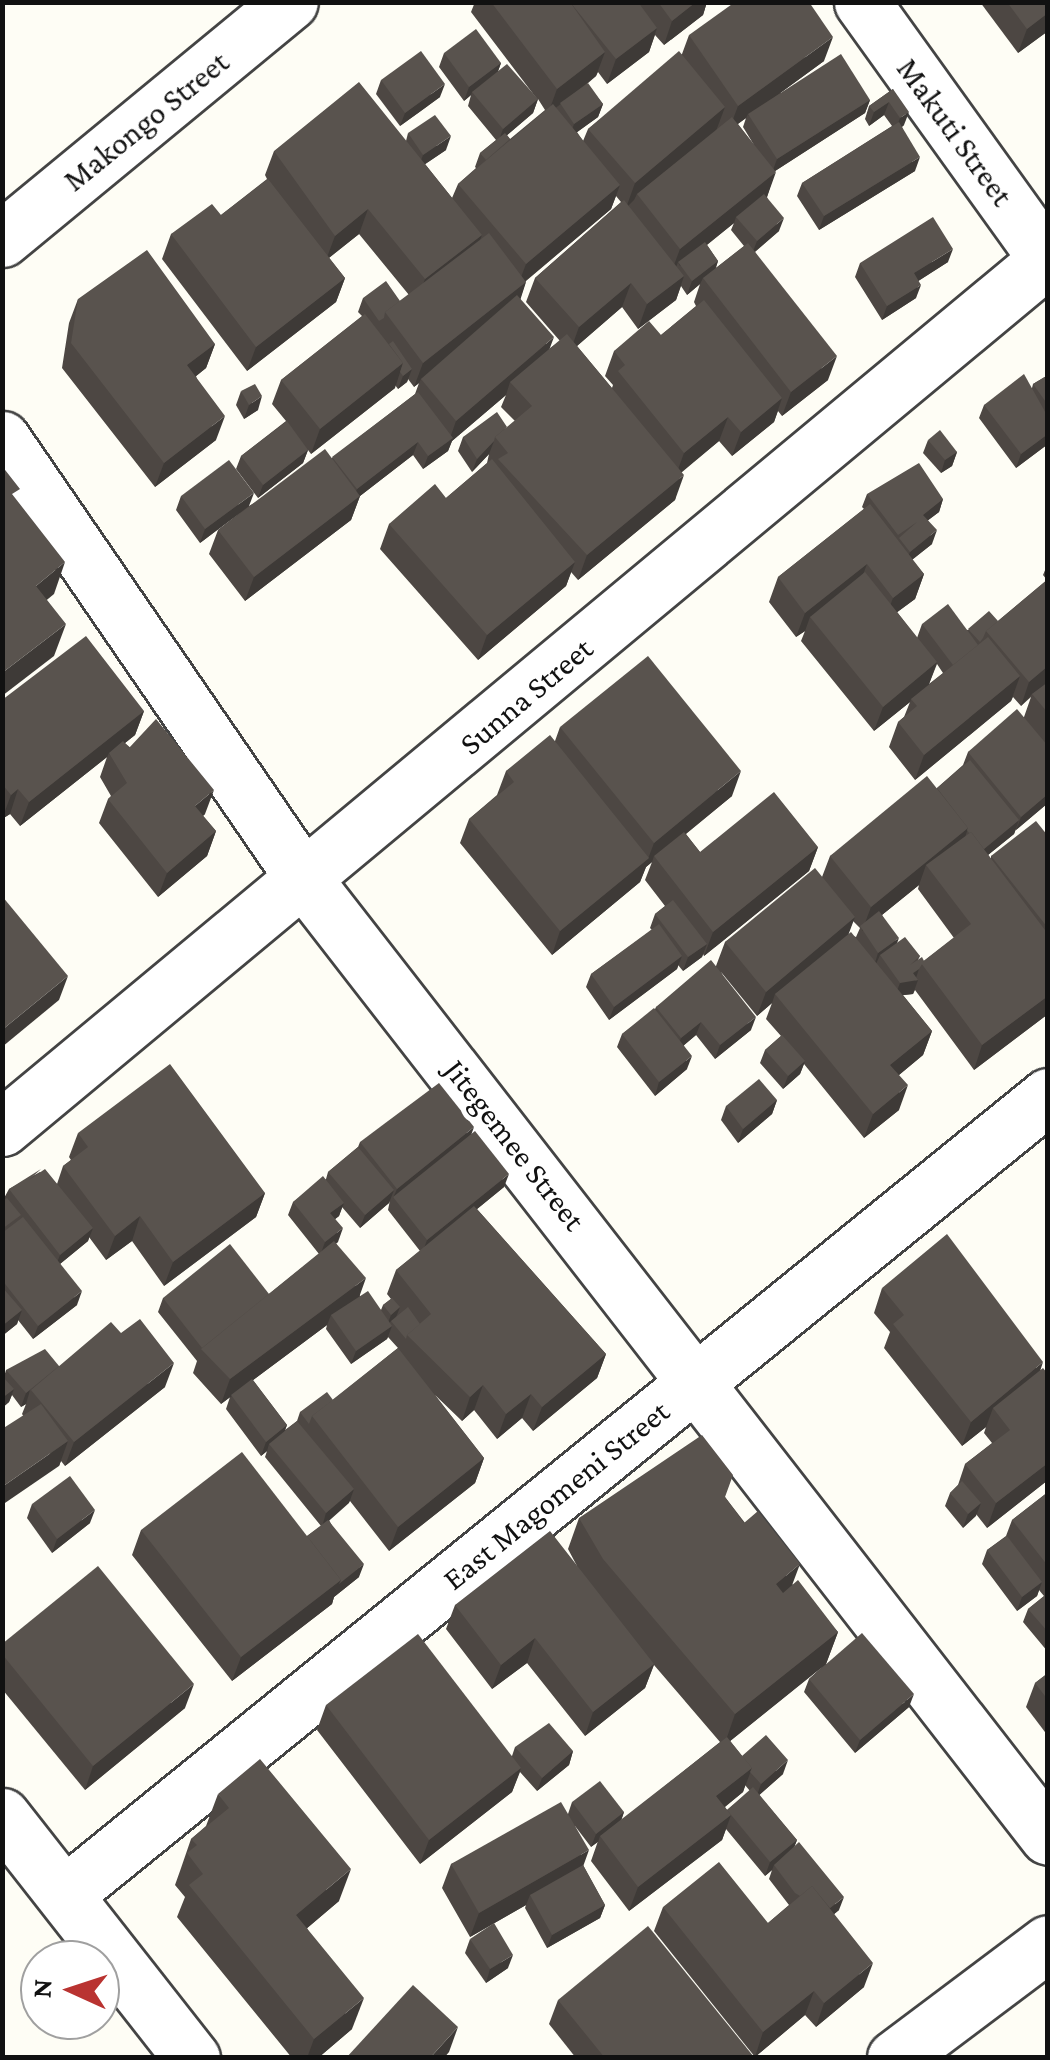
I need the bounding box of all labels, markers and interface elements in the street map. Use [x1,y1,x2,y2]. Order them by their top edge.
street label: Makongo Street [56,43,236,199]
street label: Makuti Street [889,51,1021,213]
street label: Sunna Street [452,629,600,763]
street label: Jitegemee Street [436,1052,594,1238]
street label: East Magomeni Street [435,1392,677,1598]
north arrow [20,1940,120,2040]
text: N [26,1978,58,1999]

